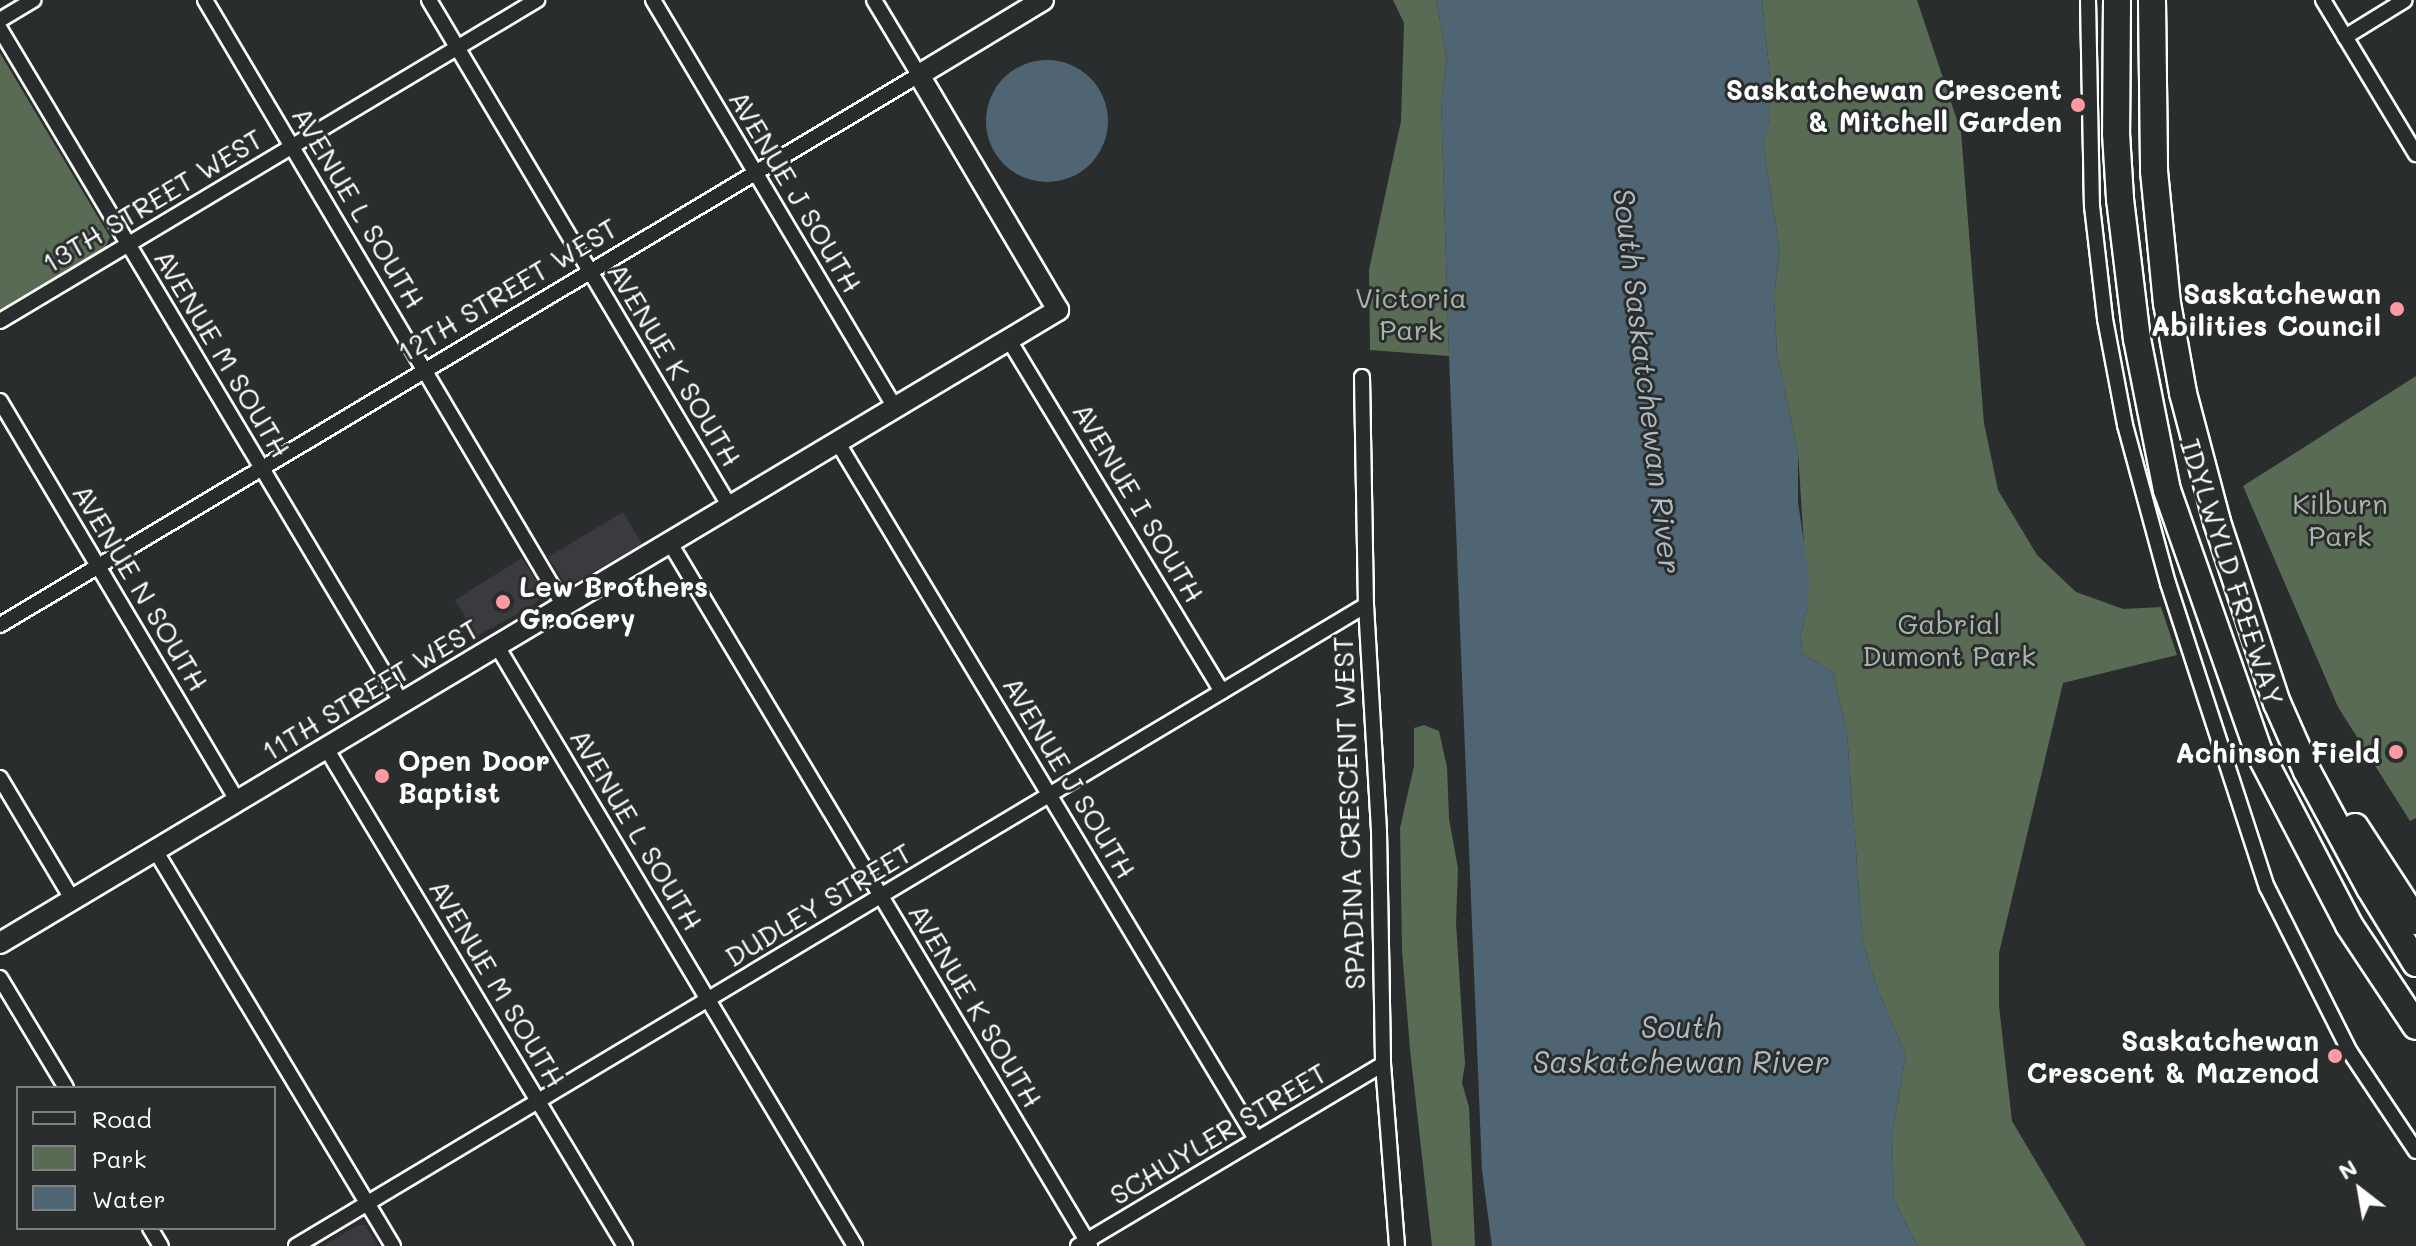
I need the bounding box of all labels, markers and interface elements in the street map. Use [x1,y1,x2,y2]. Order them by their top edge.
place label: Saskatchewan Crescent & Mitchell Garden [1726,72,2062,138]
street label: AVENUE J SOUTH [722,84,870,298]
marker: Saskatchewan Crescent & Mitchell Garden [2069,96,2087,114]
street label: AVENUE L SOUTH [286,100,432,314]
street label: 13TH STREET WEST [36,121,268,279]
water label: South Saskatchewan River [1606,186,1690,576]
street label: 12TH STREET WEST [391,210,623,368]
street label: AVENUE M SOUTH [148,243,298,463]
street label: AVENUE K SOUTH [601,256,749,472]
place label: Saskatchewan Abilities Council [2151,276,2381,342]
park label: Victoria Park [1355,280,1467,346]
marker: Saskatchewan Abilities Council [2388,300,2406,318]
street label: AVENUE I SOUTH [1066,396,1212,608]
street label: IDYLWYLD FREEWAY [2174,434,2292,710]
street label: AVENUE N SOUTH [66,477,216,697]
park label: Kilburn Park [2292,486,2388,552]
place label: Lew Brothers Grocery [519,569,708,635]
marker: Lew Brothers Grocery [494,593,512,611]
park label: Gabrial Dumont Park [1862,606,2036,672]
street label: 11TH STREET WEST [255,611,485,767]
street label: SPADINA CRESCENT WEST [1325,636,1371,990]
street label: AVENUE J SOUTH [996,670,1144,884]
street label: AVENUE L SOUTH [564,722,710,936]
place label: Achinson Field [2175,735,2380,769]
place label: Open Door Baptist [398,743,550,809]
marker: Achinson Field [2387,743,2405,761]
marker: Open Door Baptist [373,767,391,785]
street label: DUDLEY STREET [718,835,918,973]
street label: AVENUE M SOUTH [423,873,573,1093]
street label: AVENUE K SOUTH [902,897,1050,1113]
water label: South Saskatchewan River [1532,1008,1830,1078]
place label: Saskatchewan Crescent & Mazenod [2027,1023,2319,1089]
marker: Saskatchewan Crescent & Mazenod [2326,1047,2344,1065]
street label: SCHUYLER STREET [1103,1055,1333,1211]
legend [16,1086,276,1230]
text: Road [92,1103,152,1134]
text: Park [92,1143,146,1174]
north arrow [2320,1150,2400,1230]
text: N [2333,1152,2362,1186]
text: Water [92,1183,166,1214]

